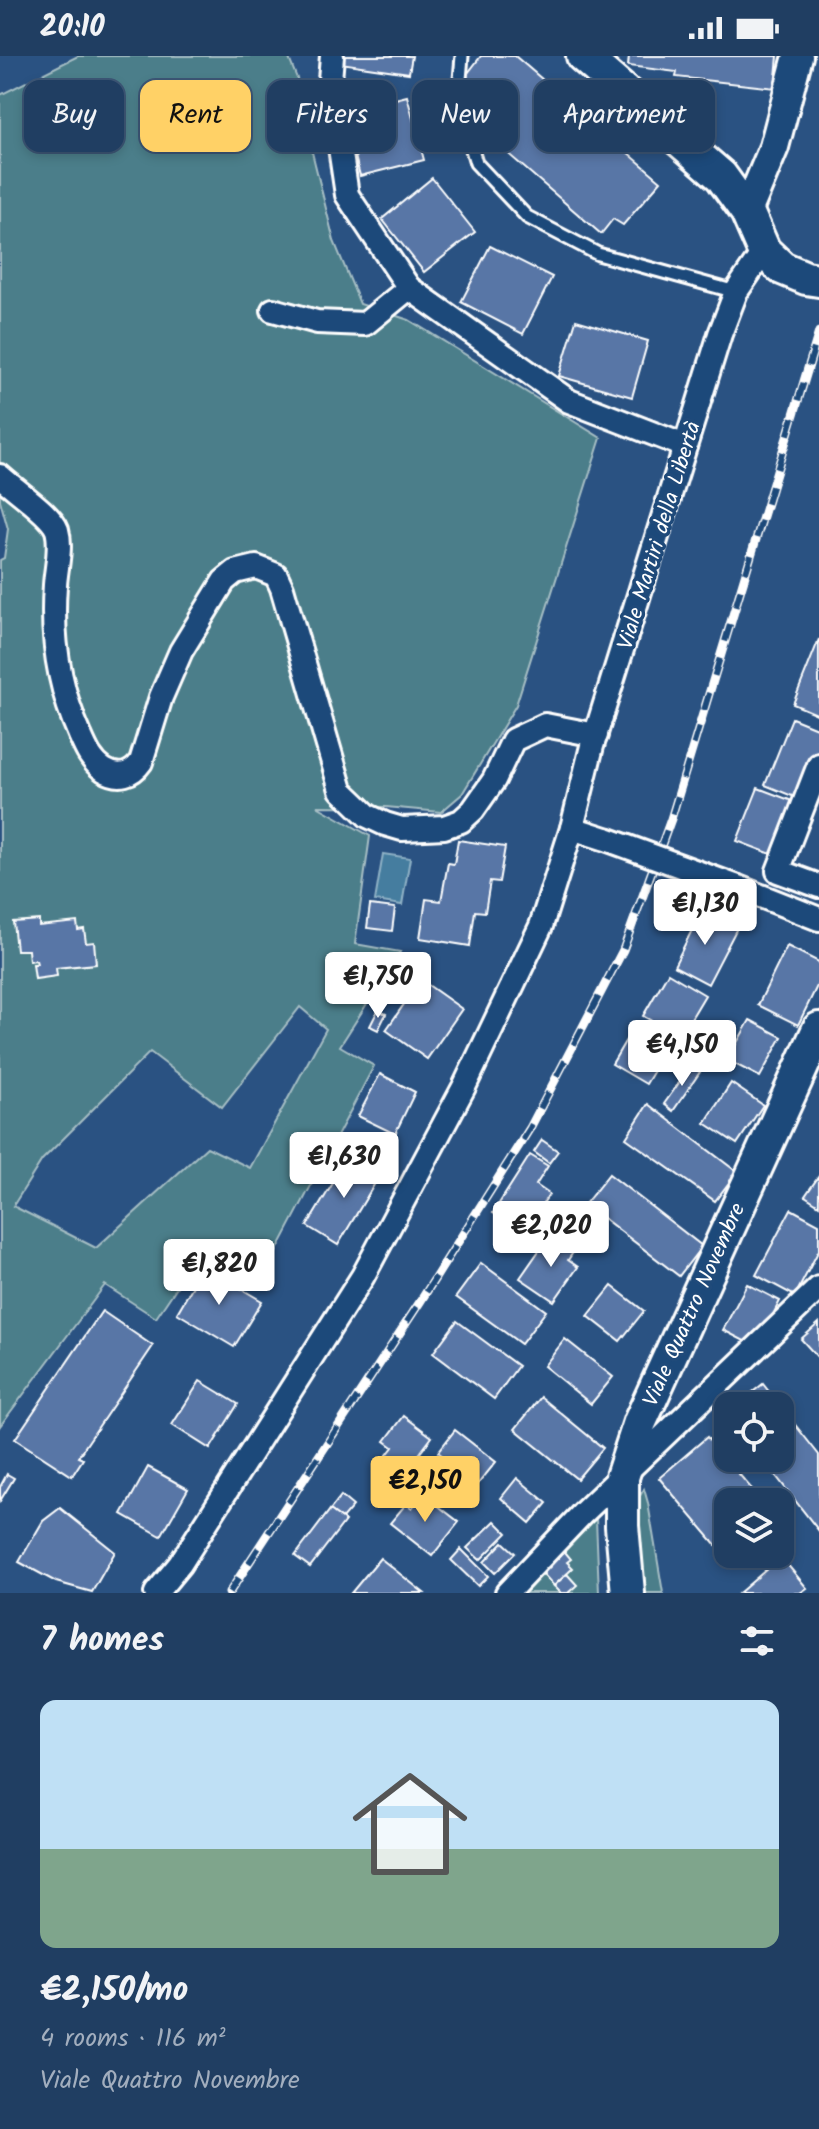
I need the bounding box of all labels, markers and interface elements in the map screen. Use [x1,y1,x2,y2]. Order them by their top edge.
text: 20:10 [40,4,105,52]
chip: Buy [24,80,124,152]
chip: Rent [140,80,251,152]
chip: Filters [267,80,396,152]
chip: New [412,80,518,152]
chip: Apartment [534,80,715,152]
street label: Viale Martiri della Libertà [609,417,712,654]
pin: €1,130 [640,879,770,947]
text: €1,130 [672,884,738,926]
pin: €1,750 [313,952,443,1020]
text: €1,750 [343,957,413,999]
pin: €4,150 [617,1020,747,1088]
text: €4,150 [646,1025,718,1067]
pin: €1,630 [279,1132,409,1200]
text: €1,630 [308,1137,380,1179]
street label: Viale Quattro Novembre [635,1197,756,1413]
pin: €2,020 [486,1201,616,1269]
text: €2,020 [511,1206,591,1248]
pin: €1,820 [154,1239,284,1307]
text: €1,820 [182,1244,256,1286]
map controls [714,1392,794,1568]
button: locate [714,1392,794,1472]
pin: €2,150 [360,1456,490,1524]
text: €2,150 [389,1461,461,1503]
button: layers [714,1488,794,1568]
text: 7 homes [40,1614,164,1668]
icon: filters [735,1619,779,1663]
icon: home [338,1752,482,1896]
text: €2,150/mo [40,1964,188,2018]
text: 4 rooms · 116 m² [40,2018,226,2060]
text: Viale Quattro Novembre [40,2060,300,2102]

